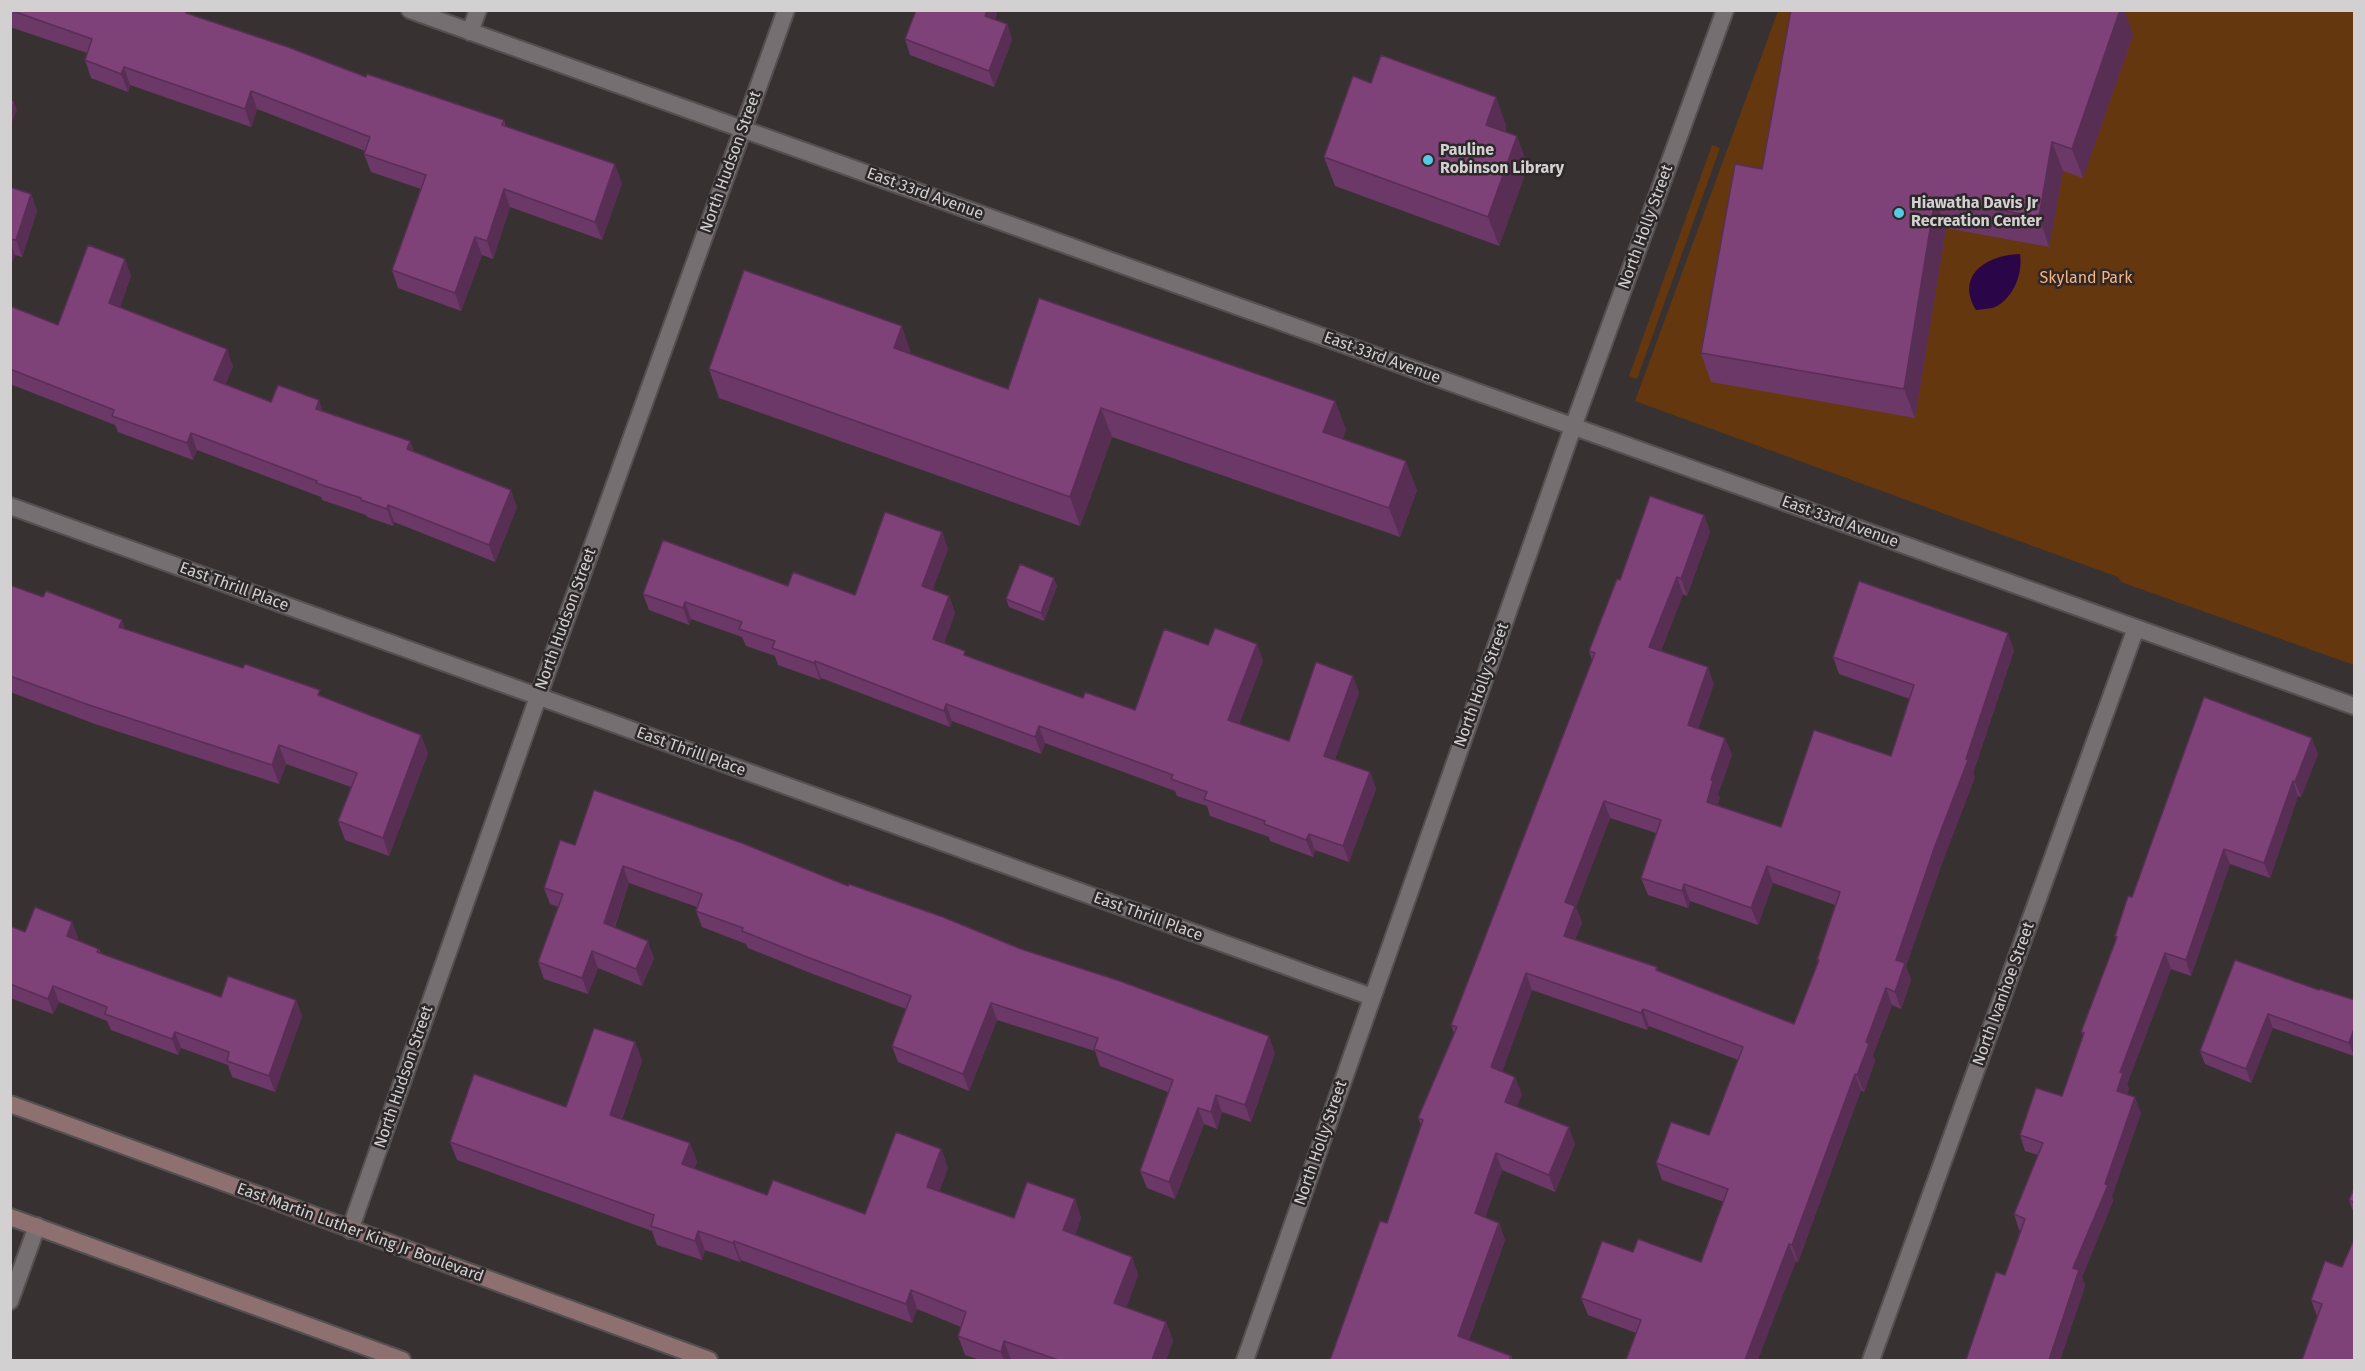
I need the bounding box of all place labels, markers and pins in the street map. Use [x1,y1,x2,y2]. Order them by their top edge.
place label: Pauline Robinson Library [1440,141,1564,179]
marker: Pauline Robinson Library [1421,153,1435,167]
place label: Hiawatha Davis Jr Recreation Center [1911,194,2042,232]
marker: Hiawatha Davis Jr Recreation Center [1892,206,1906,220]

